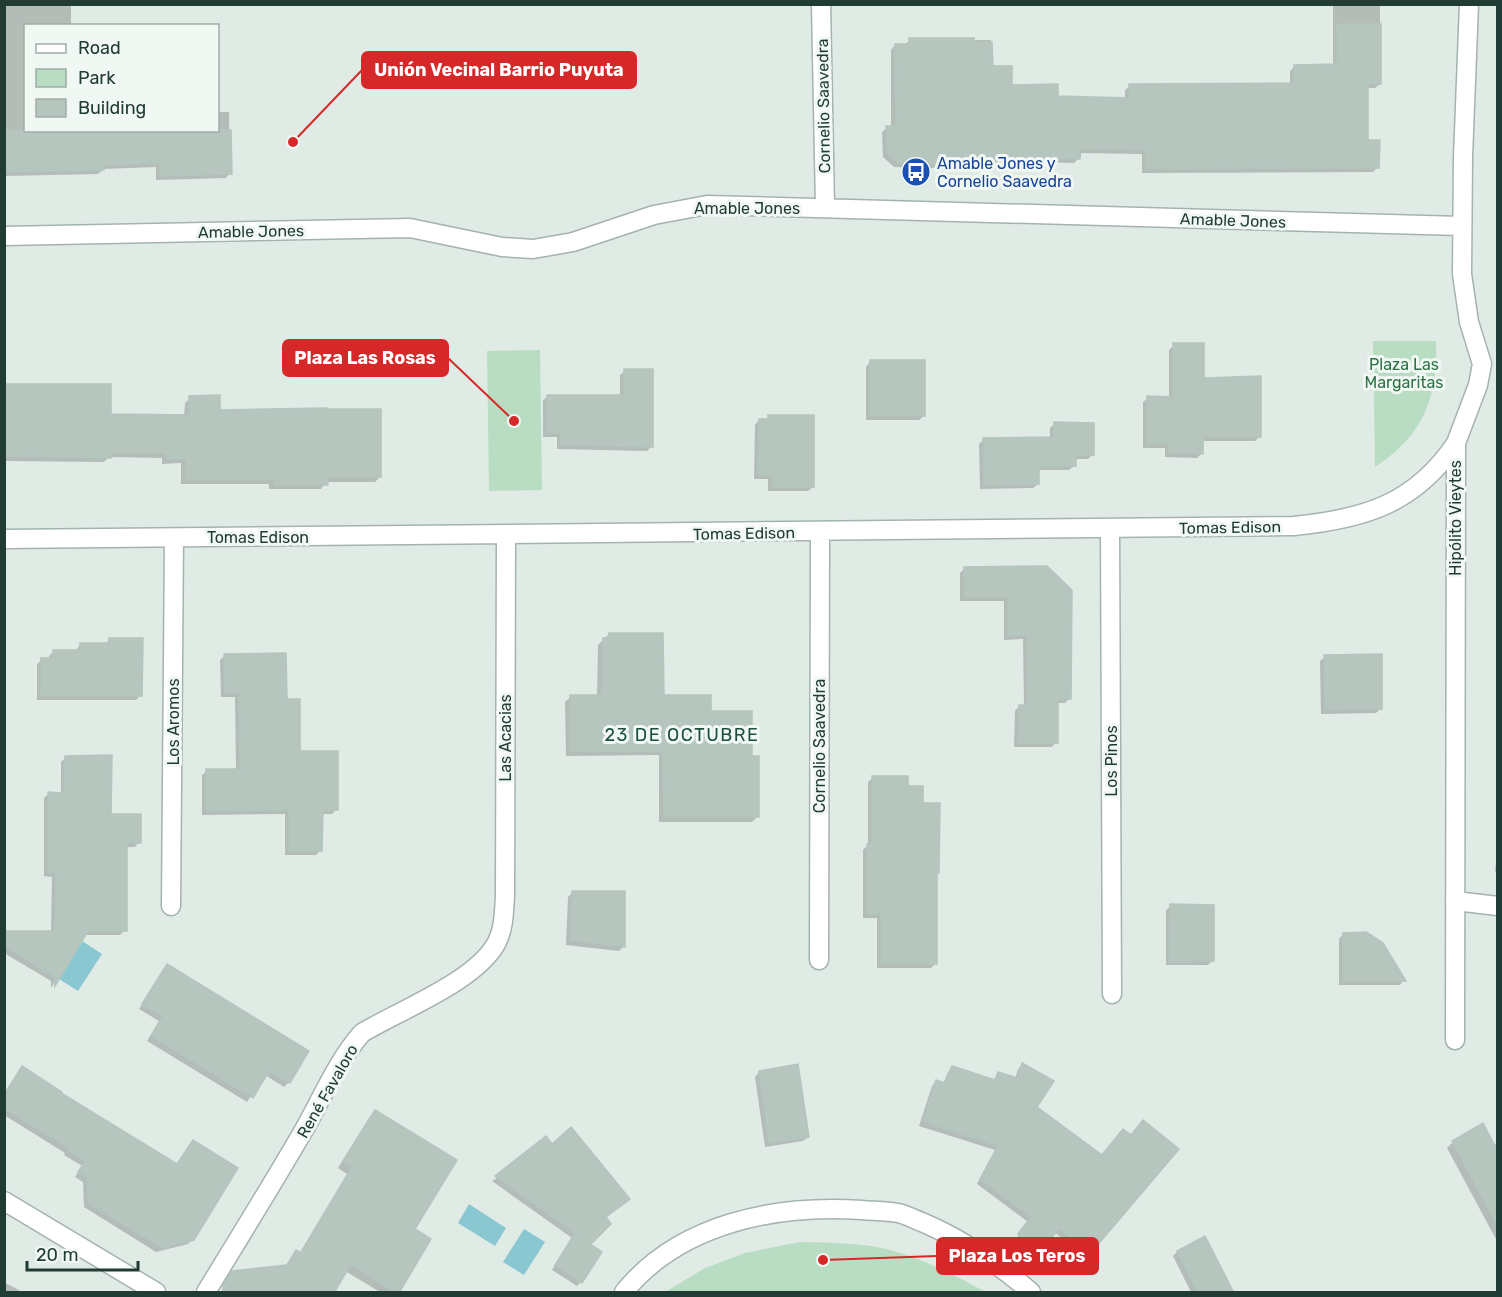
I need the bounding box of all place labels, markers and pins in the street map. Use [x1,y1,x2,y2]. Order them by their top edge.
callout: Unión Vecinal Barrio Puyuta [362,52,636,88]
place label: Amable Jones y Cornelio Saavedra [937,154,1072,191]
bus stop icon: Amable Jones y Cornelio Saavedra [900,156,932,188]
callout: Plaza Las Rosas [283,340,448,376]
callout: Plaza Los Teros [937,1238,1098,1274]

